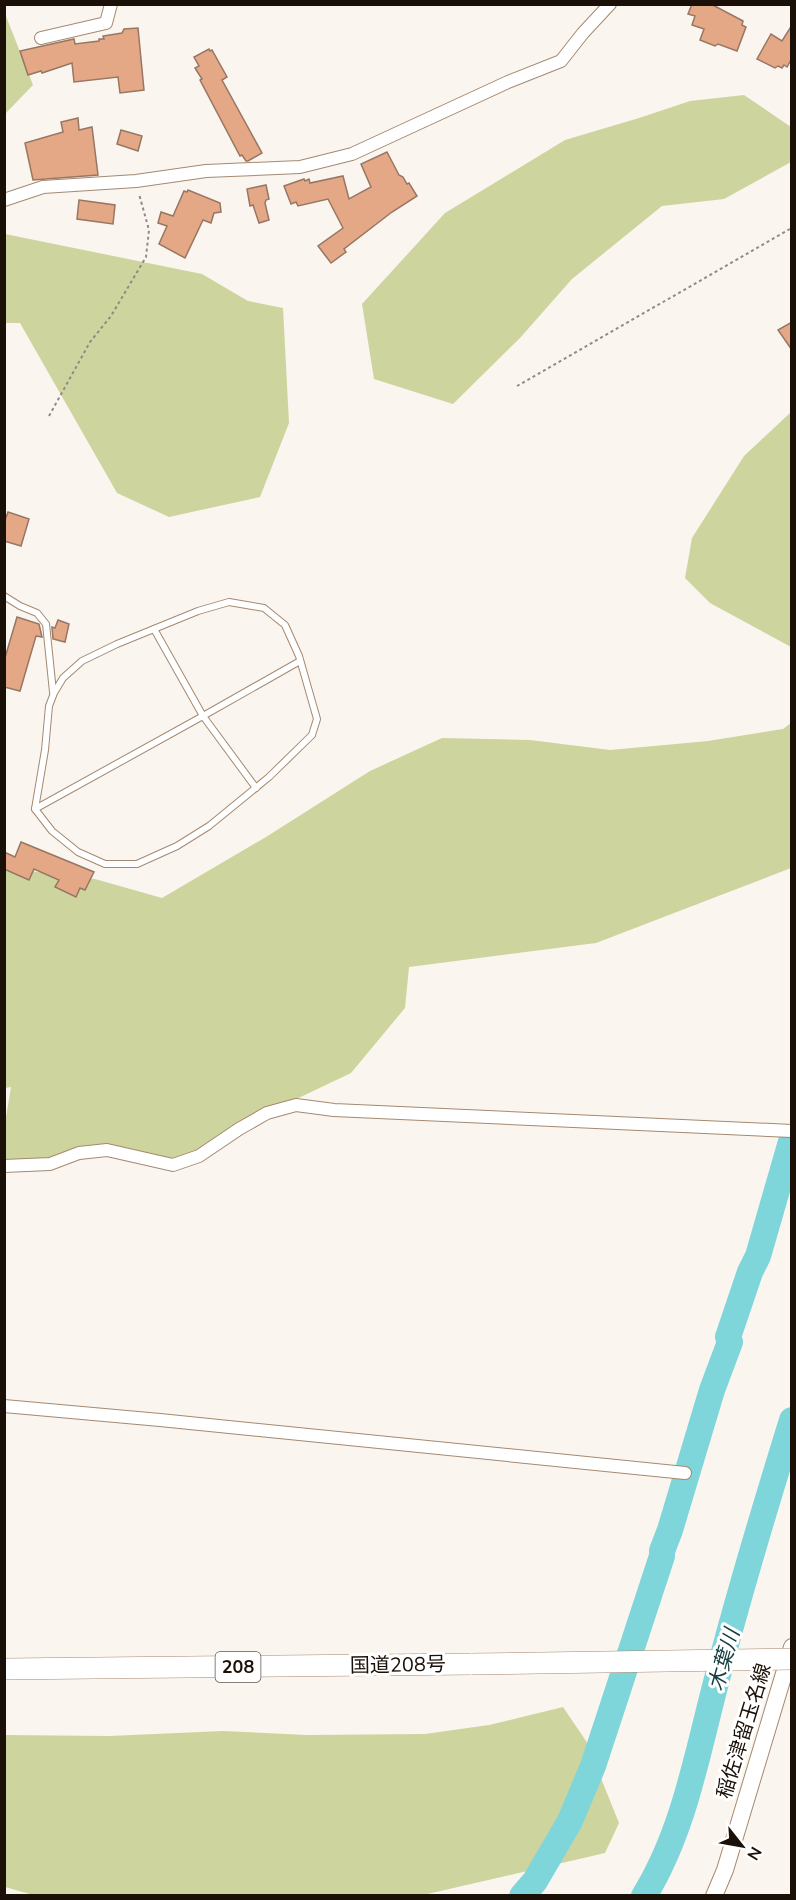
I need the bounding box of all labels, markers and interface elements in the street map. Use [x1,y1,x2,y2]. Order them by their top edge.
water label: 木葉川 [702,1624,747,1694]
street label: 国道208号 [350,1651,446,1679]
road number: 208 [216,1652,260,1682]
street label: 稲佐津留玉名線 [711,1660,777,1802]
north arrow [712,1816,772,1876]
text: N [741,1842,767,1864]

